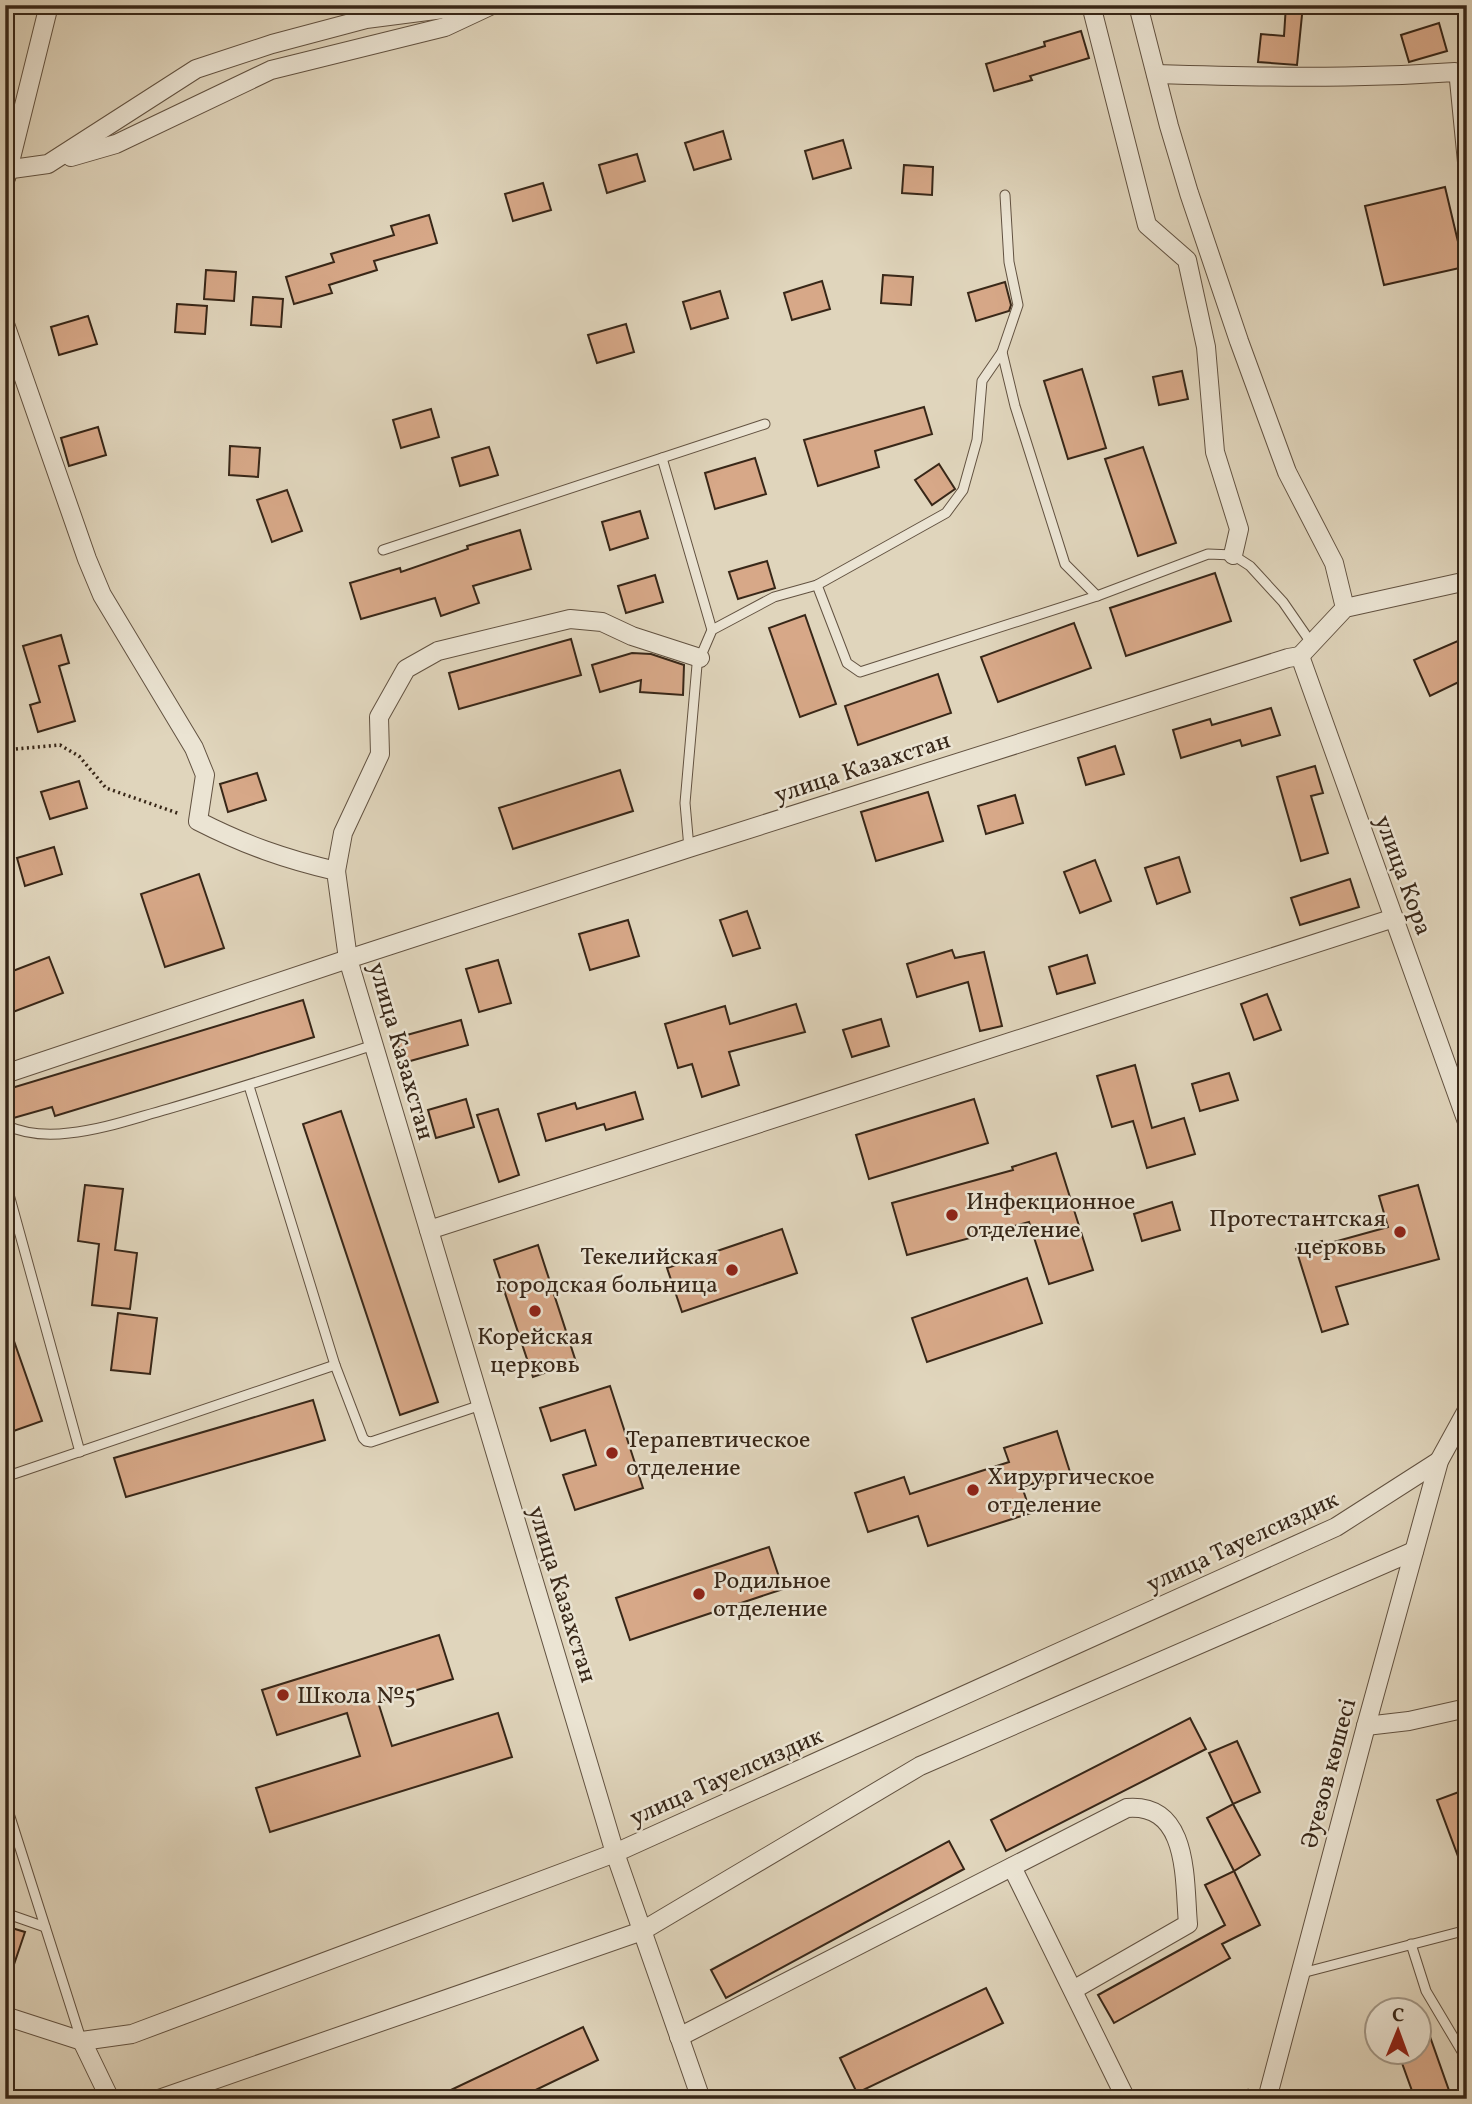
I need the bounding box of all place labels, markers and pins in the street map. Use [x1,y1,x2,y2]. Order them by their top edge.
place label: Инфекционное отделение [966,1186,1135,1248]
place label: Протестантская церковь [1209,1203,1386,1265]
marker: Инфекционное отделение [944,1207,960,1223]
marker: Протестантская церковь [1392,1224,1408,1240]
place label: Текелийская городская больница [496,1241,718,1303]
marker: Текелийская городская больница [724,1262,740,1278]
marker: Корейская церковь [527,1303,543,1319]
place label: Корейская церковь [477,1321,593,1383]
place label: Терапевтическое отделение [626,1424,810,1486]
marker: Терапевтическое отделение [604,1445,620,1461]
place label: Хирургическое отделение [987,1461,1155,1523]
marker: Хирургическое отделение [965,1482,981,1498]
place label: Родильное отделение [713,1565,831,1627]
marker: Родильное отделение [691,1586,707,1602]
place label: Школа №5 [297,1680,416,1714]
marker: Школа №5 [275,1687,291,1703]

